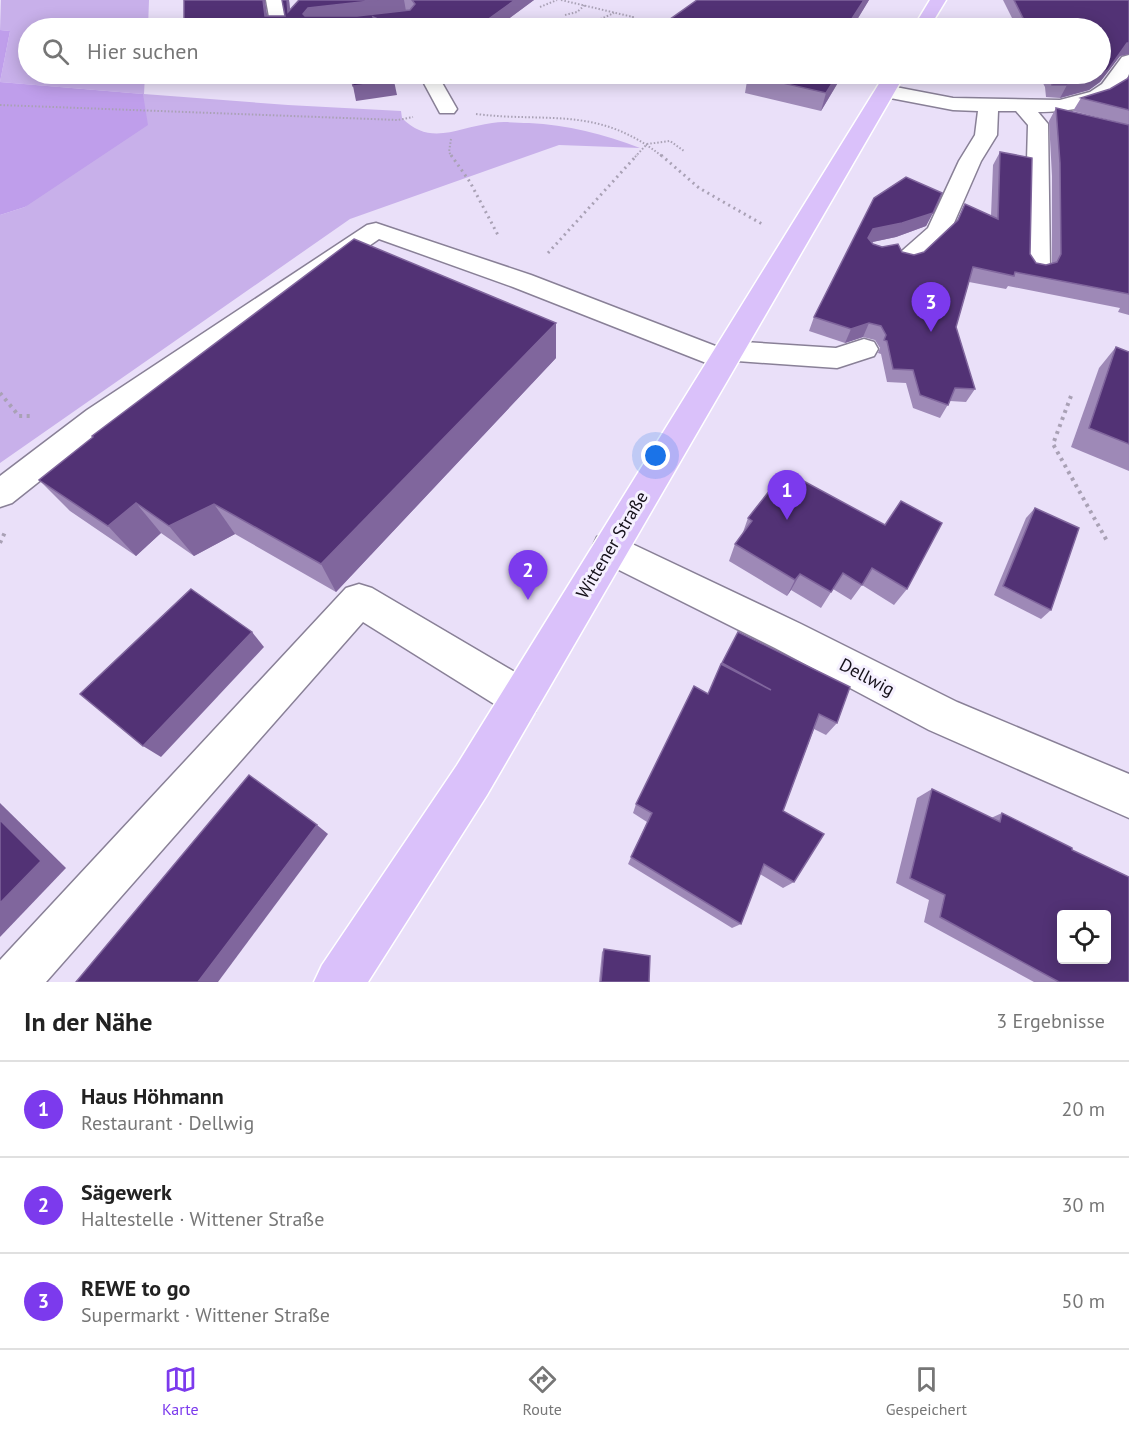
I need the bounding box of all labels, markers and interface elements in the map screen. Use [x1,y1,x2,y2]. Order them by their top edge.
search box [18,18,1111,84]
icon: search [39,35,72,68]
text: Hier suchen [87,37,199,65]
pin: 3 [912,282,950,332]
your location [641,441,670,470]
pin: 1 [768,470,806,520]
street label: Wittener Straße [570,487,653,603]
pin: 2 [508,550,548,600]
street label: Dellwig [836,653,899,701]
map controls [1057,910,1111,964]
button: locate [1057,910,1111,964]
text: In der Nähe [24,1005,152,1038]
text: 3 Ergebnisse [996,1008,1105,1034]
text: Haus Höhmann [81,1082,224,1110]
text: 1 [38,1096,49,1122]
text: 20 m [1062,1096,1105,1122]
text: Restaurant · Dellwig [81,1110,254,1136]
text: Sägewerk [81,1178,172,1206]
text: 2 [38,1192,49,1218]
text: 30 m [1062,1192,1105,1218]
text: Haltestelle · Wittener Straße [81,1206,324,1232]
text: REWE to go [81,1274,190,1302]
text: 3 [38,1288,49,1314]
text: 50 m [1062,1288,1105,1314]
text: Supermarkt · Wittener Straße [81,1302,330,1328]
tab: Karte [162,1363,199,1419]
tab: Route [523,1363,562,1419]
tab: Gespeichert [886,1363,967,1419]

